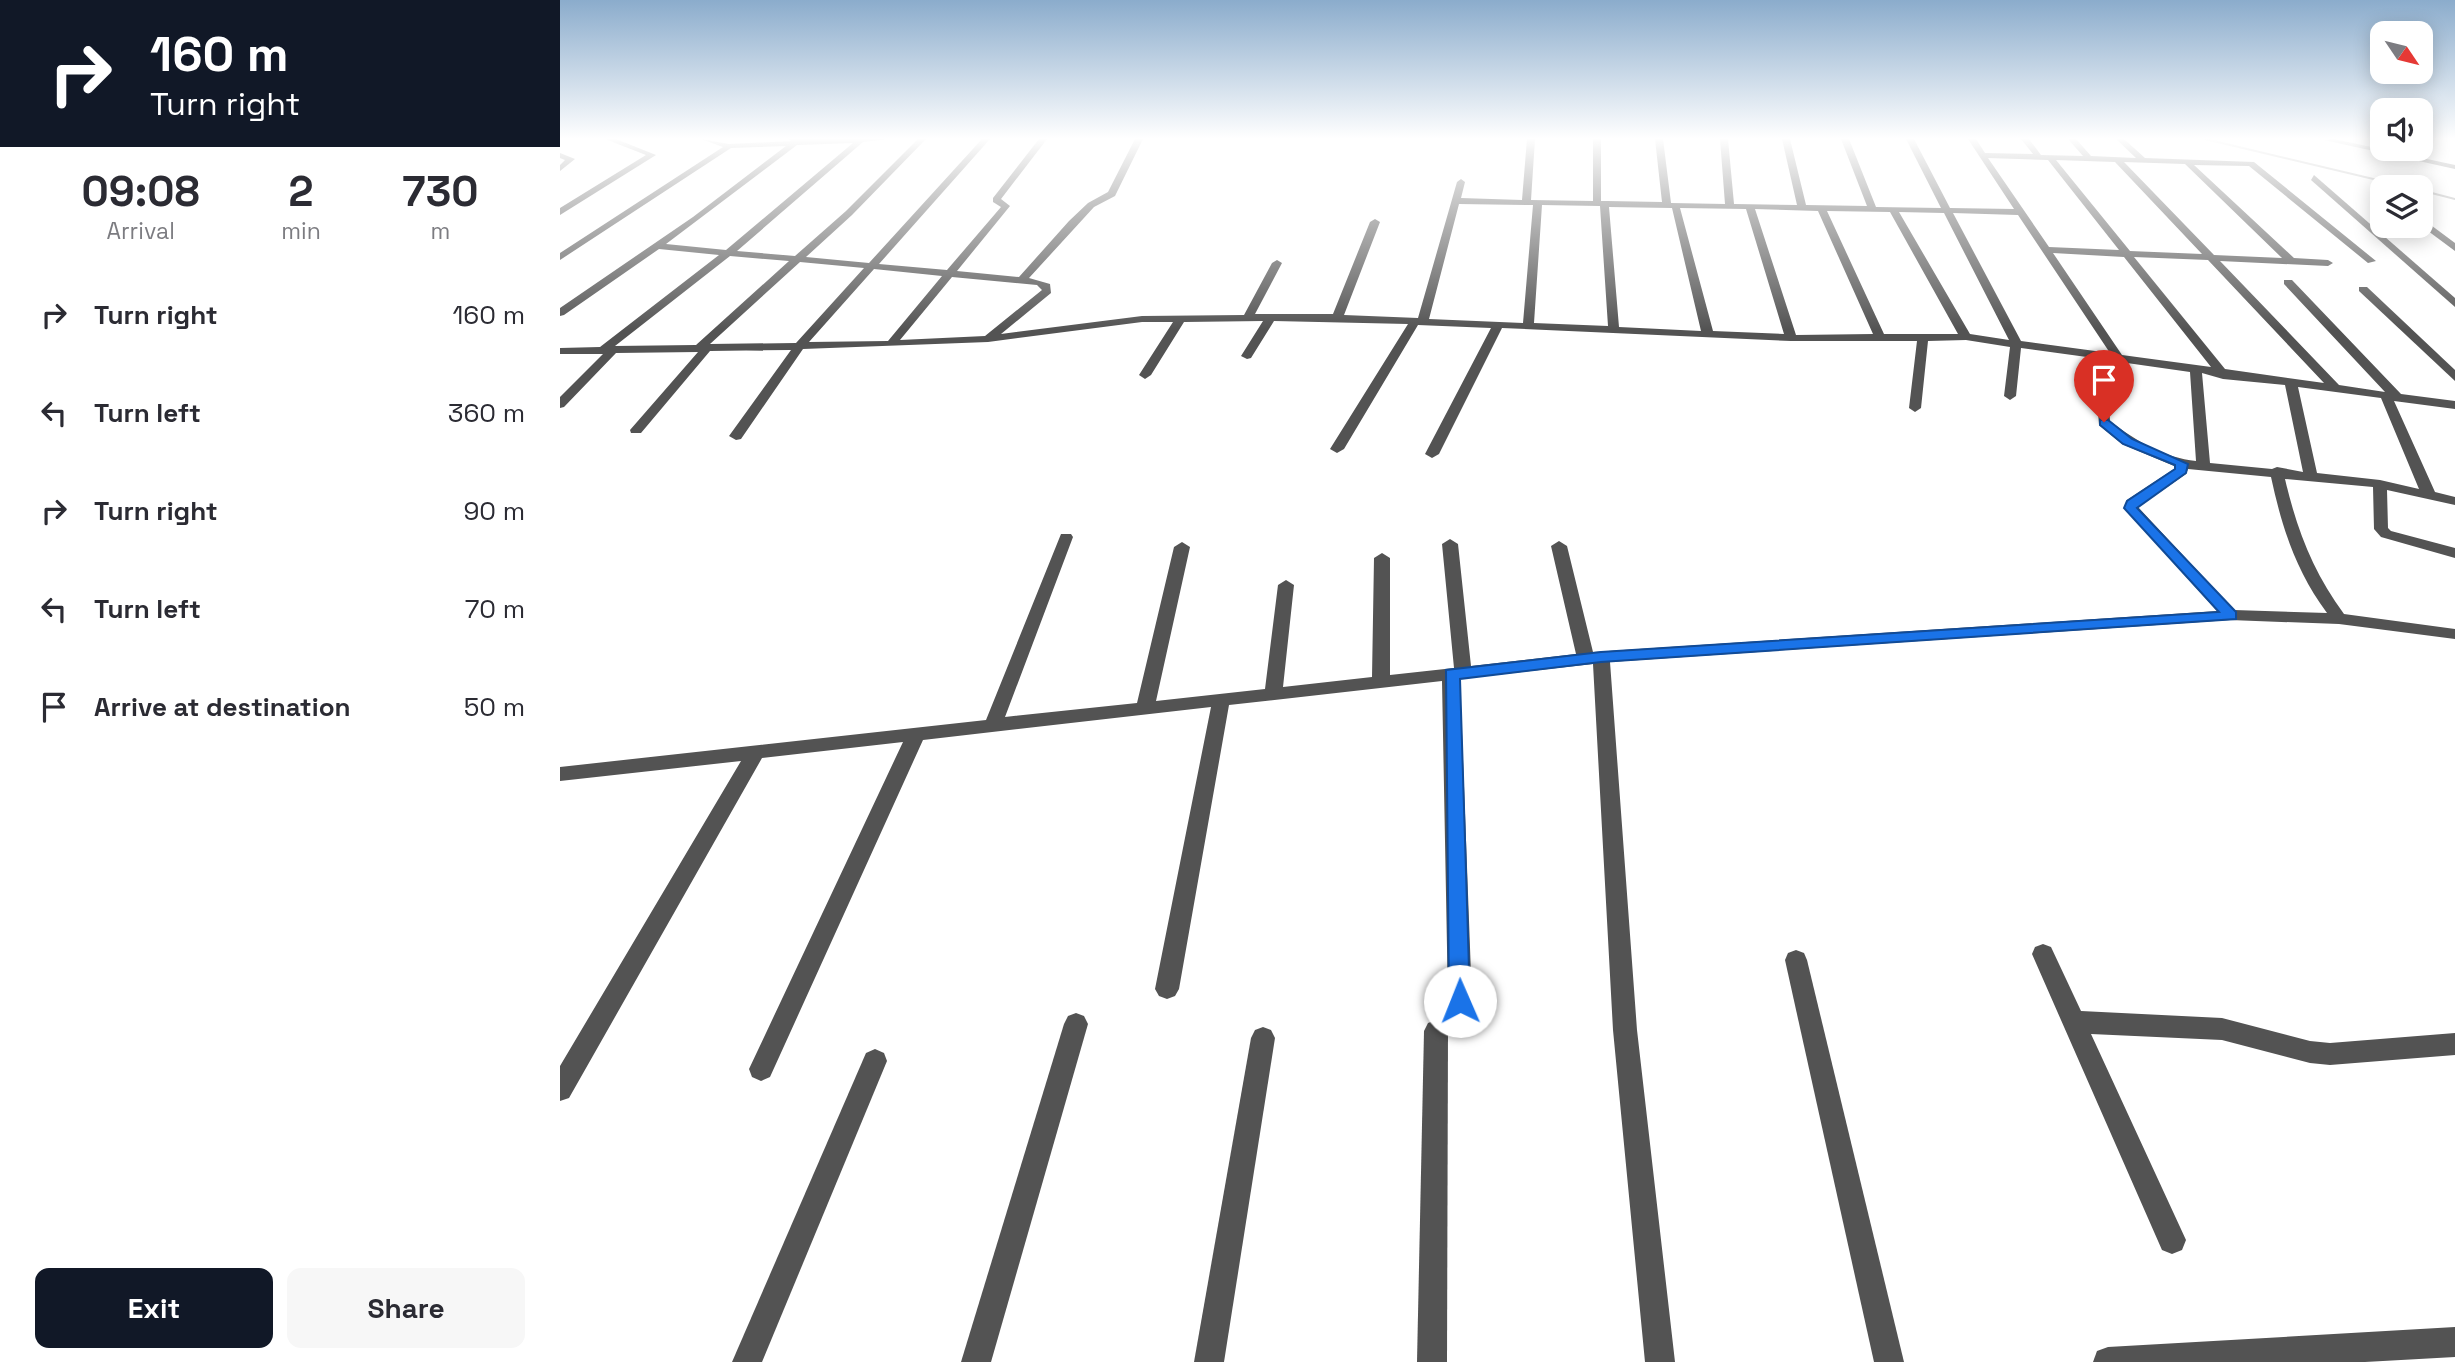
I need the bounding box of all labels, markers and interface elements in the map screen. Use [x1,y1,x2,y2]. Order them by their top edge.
north arrow [2370,21,2432,84]
map controls [2370,21,2433,238]
text: 160 m [150,23,288,85]
icon: right [35,28,126,119]
text: Turn right [150,84,300,124]
button: sound [2370,98,2433,161]
text: 09:08 [82,165,200,218]
text: 2 [289,165,314,218]
text: 730 [402,165,478,218]
button: layers [2370,175,2433,238]
text: Arrival [106,216,175,246]
text: min [281,216,321,246]
text: m [430,216,450,246]
icon: right [35,296,73,334]
text: Turn right [94,298,218,332]
text: 160 m [453,298,525,332]
pin [2074,350,2134,422]
icon: arrive [2085,361,2123,399]
icon: left [35,394,73,432]
text: Turn left [94,396,201,430]
text: 360 m [448,396,525,430]
icon: right [35,492,73,530]
text: Turn right [94,494,218,528]
text: 90 m [463,494,525,528]
icon: left [35,590,73,628]
text: Turn left [94,592,201,626]
text: 70 m [465,592,525,626]
icon: arrive [35,688,73,726]
text: Arrive at destination [94,690,351,724]
text: 50 m [464,690,525,724]
position arrow [1423,964,1497,1038]
button: Exit [35,1268,273,1348]
button: Share [287,1268,525,1348]

